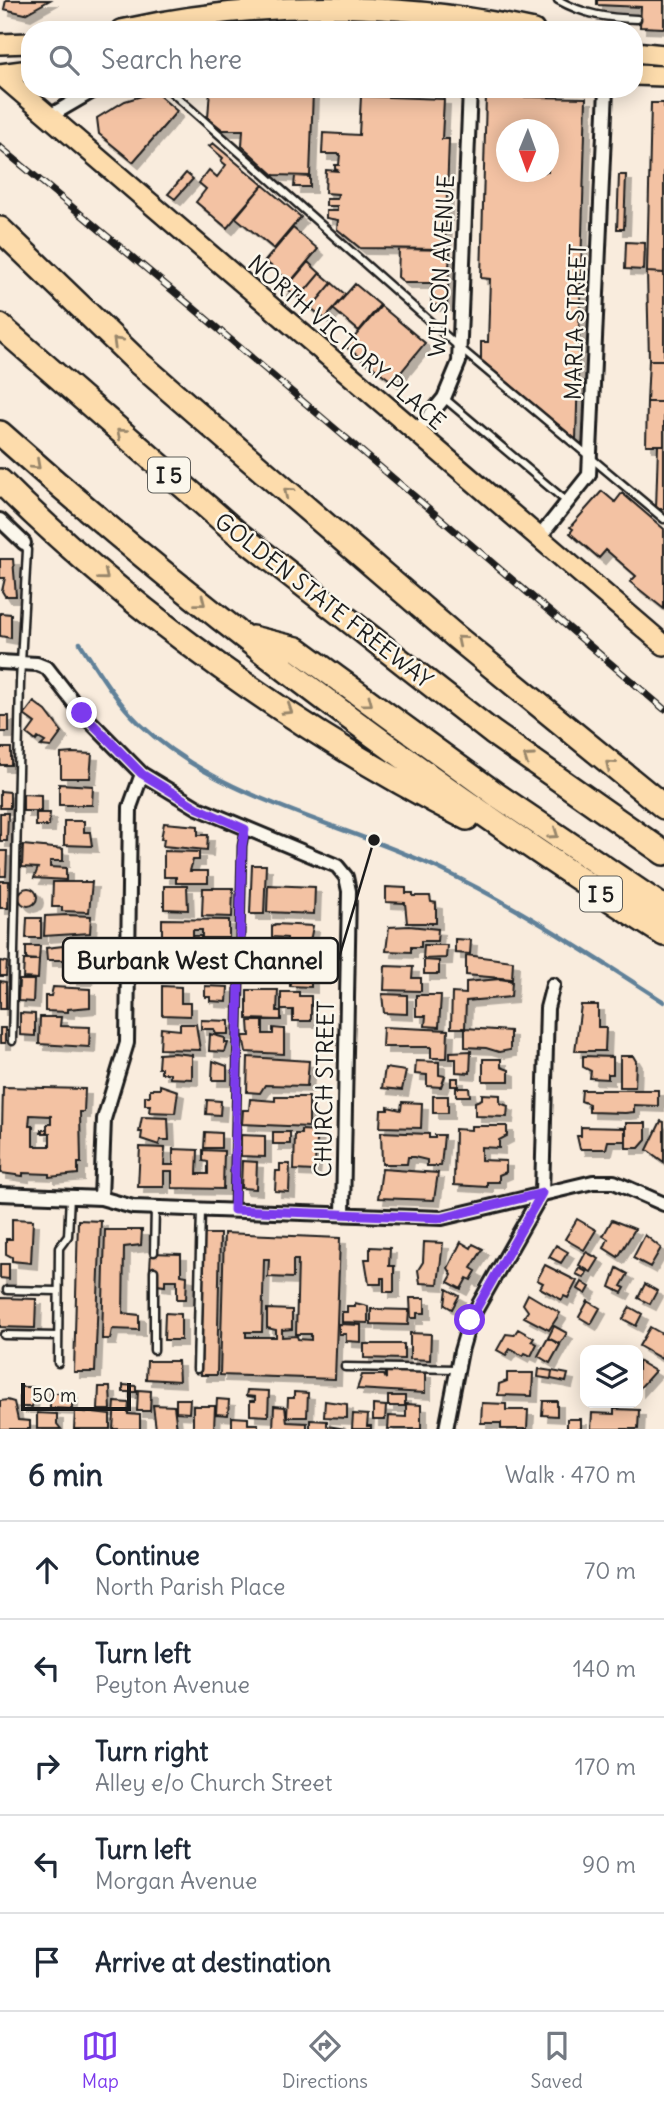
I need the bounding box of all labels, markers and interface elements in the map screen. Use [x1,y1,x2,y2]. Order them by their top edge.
search box [21,21,643,98]
icon: search [45,41,83,79]
text: Search here [101,43,242,76]
north arrow [496,119,559,182]
street label: WILSON AVENUE [422,174,460,358]
street label: MARIA STREET [558,243,592,401]
street label: NORTH VICTORY PLACE [242,248,452,436]
one-way arrow [112,337,125,350]
one-way arrow [116,429,129,441]
one-way arrow [28,457,41,469]
road number: I 5 [148,458,190,492]
one-way arrow [283,488,296,500]
street label: GOLDEN STATE FREEWAY [209,506,439,694]
one-way arrow [96,568,109,580]
one-way arrow [194,593,206,606]
one-way arrow [456,636,469,648]
one-way arrow [361,694,373,706]
route end [66,697,97,728]
one-way arrow [280,702,293,715]
one-way arrow [523,754,536,766]
one-way arrow [606,761,619,773]
one-way arrow [546,826,559,838]
road number: I 5 [580,876,622,912]
callout: Burbank West Channel [63,938,338,983]
text: Burbank West Channel [77,945,323,975]
street label: CHURCH STREET [308,1000,340,1178]
route start [454,1304,485,1335]
map controls [580,1345,643,1408]
button: layers [580,1345,643,1408]
scale bar [21,1380,131,1412]
text: 50 m [32,1383,77,1407]
text: 6 min [28,1456,103,1494]
text: Walk · 470 m [505,1460,636,1489]
text: Continue [95,1539,200,1572]
icon: ahead [28,1551,66,1589]
text: 70 m [584,1556,636,1585]
text: North Parish Place [95,1572,285,1601]
text: Turn left [95,1637,191,1670]
icon: left [28,1649,66,1687]
text: 140 m [573,1654,636,1683]
text: Peyton Avenue [95,1670,250,1699]
text: Turn right [95,1735,208,1768]
icon: right [28,1747,66,1785]
text: 170 m [575,1752,636,1781]
text: Alley e/o Church Street [95,1768,332,1797]
text: Turn left [95,1833,191,1866]
icon: left [28,1845,66,1883]
text: 90 m [582,1850,636,1879]
text: Morgan Avenue [95,1866,257,1895]
icon: arrive [28,1943,66,1981]
text: Arrive at destination [95,1946,331,1979]
tab: Map [81,2027,119,2093]
tab: Directions [282,2027,368,2093]
tab: Saved [531,2027,583,2093]

